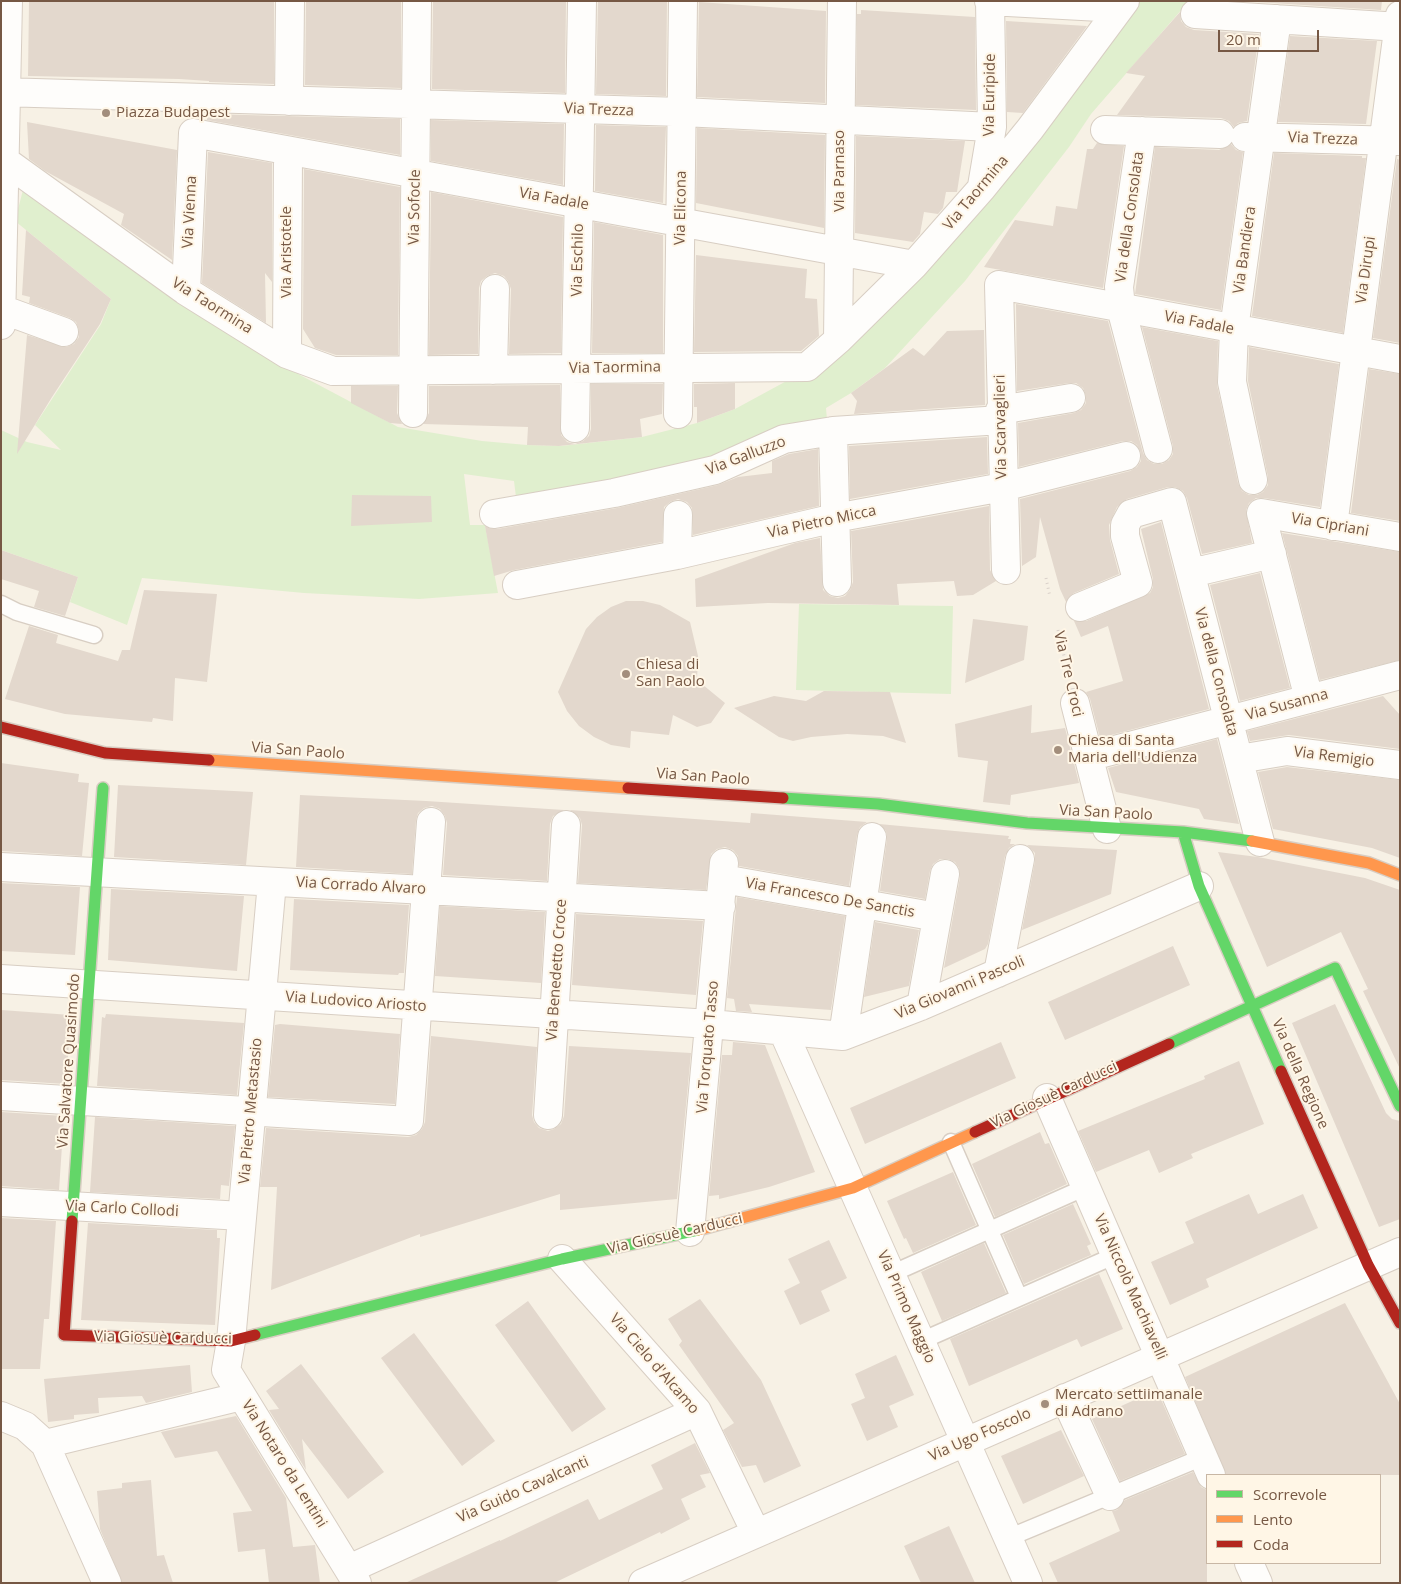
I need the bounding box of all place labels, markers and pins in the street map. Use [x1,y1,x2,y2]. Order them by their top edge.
place label: Piazza Budapest [116,104,230,122]
marker: Piazza Budapest [100,107,112,119]
place label: Chiesa di San Paolo [636,656,705,691]
marker: Chiesa di San Paolo [620,668,632,680]
place label: Chiesa di Santa Maria dell'Udienza [1068,732,1197,767]
marker: Chiesa di Santa Maria dell'Udienza [1052,744,1064,756]
place label: Mercato settiimanale di Adrano [1055,1386,1203,1421]
marker: Mercato settiimanale di Adrano [1039,1398,1051,1410]

